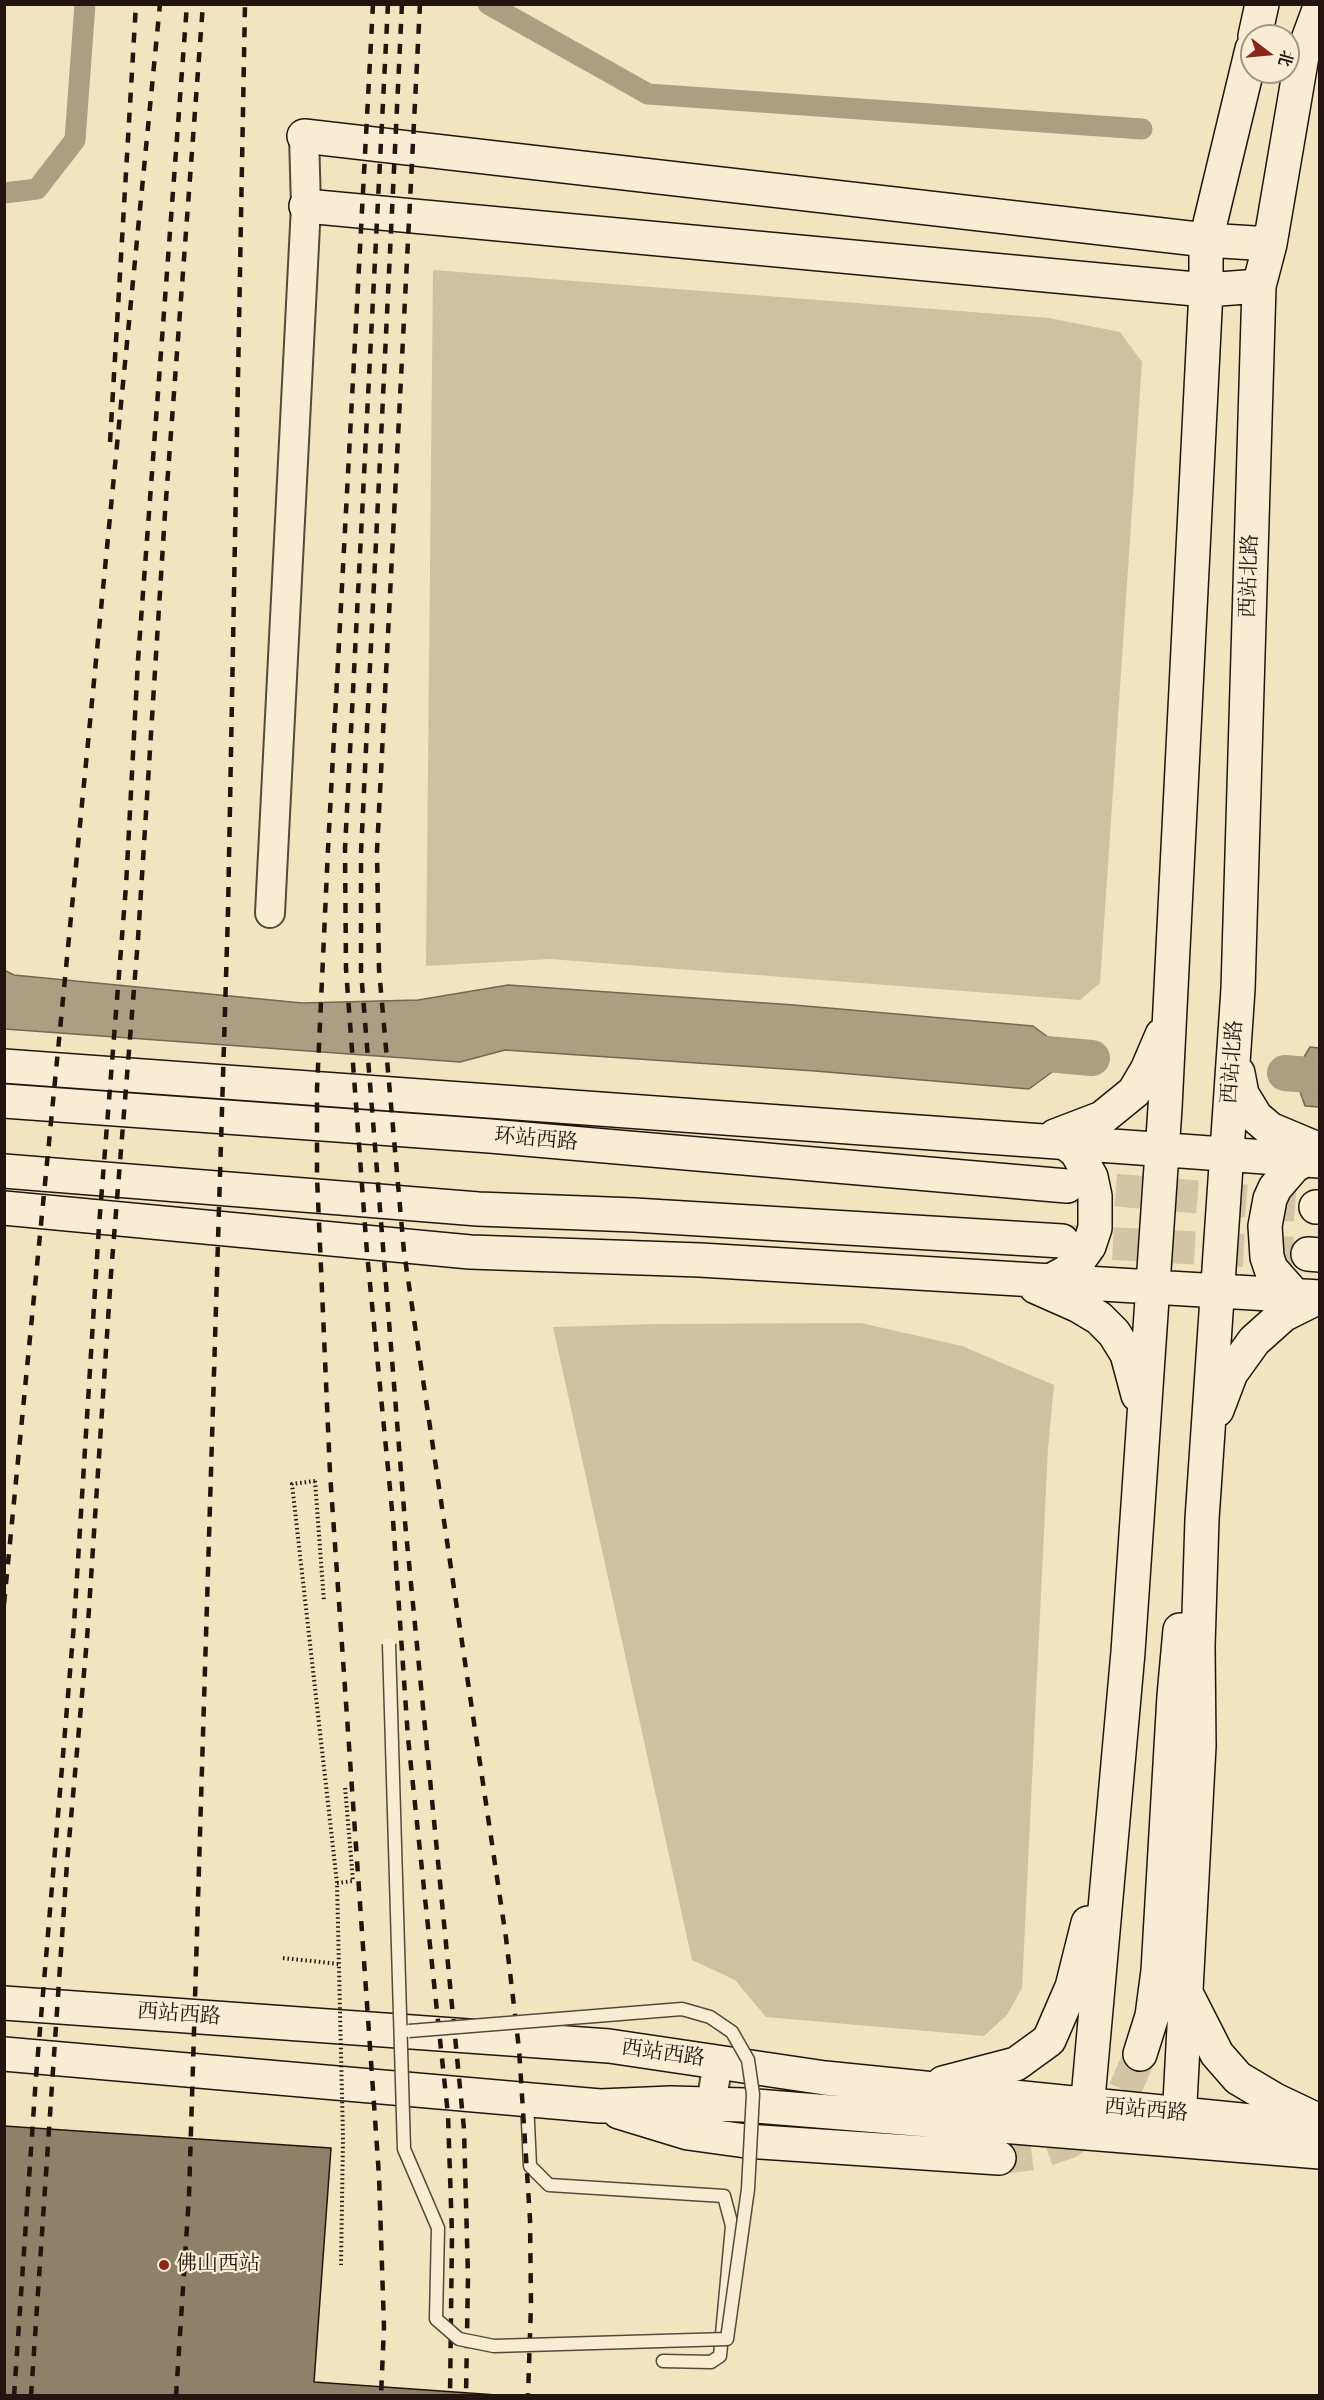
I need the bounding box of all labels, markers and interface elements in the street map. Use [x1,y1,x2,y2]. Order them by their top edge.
north arrow [1240,24,1300,84]
text: 北 [1275,48,1297,69]
street label: 西站北路 [1236,534,1264,618]
street label: 西站北路 [1218,1019,1248,1105]
street label: 环站西路 [493,1124,579,1156]
street label: 西站西路 [136,2000,222,2030]
street label: 西站西路 [620,2036,706,2072]
street label: 西站西路 [1103,2095,1189,2127]
place label: 佛山西站 [176,2252,260,2278]
marker: 佛山西站 [157,2258,171,2272]

